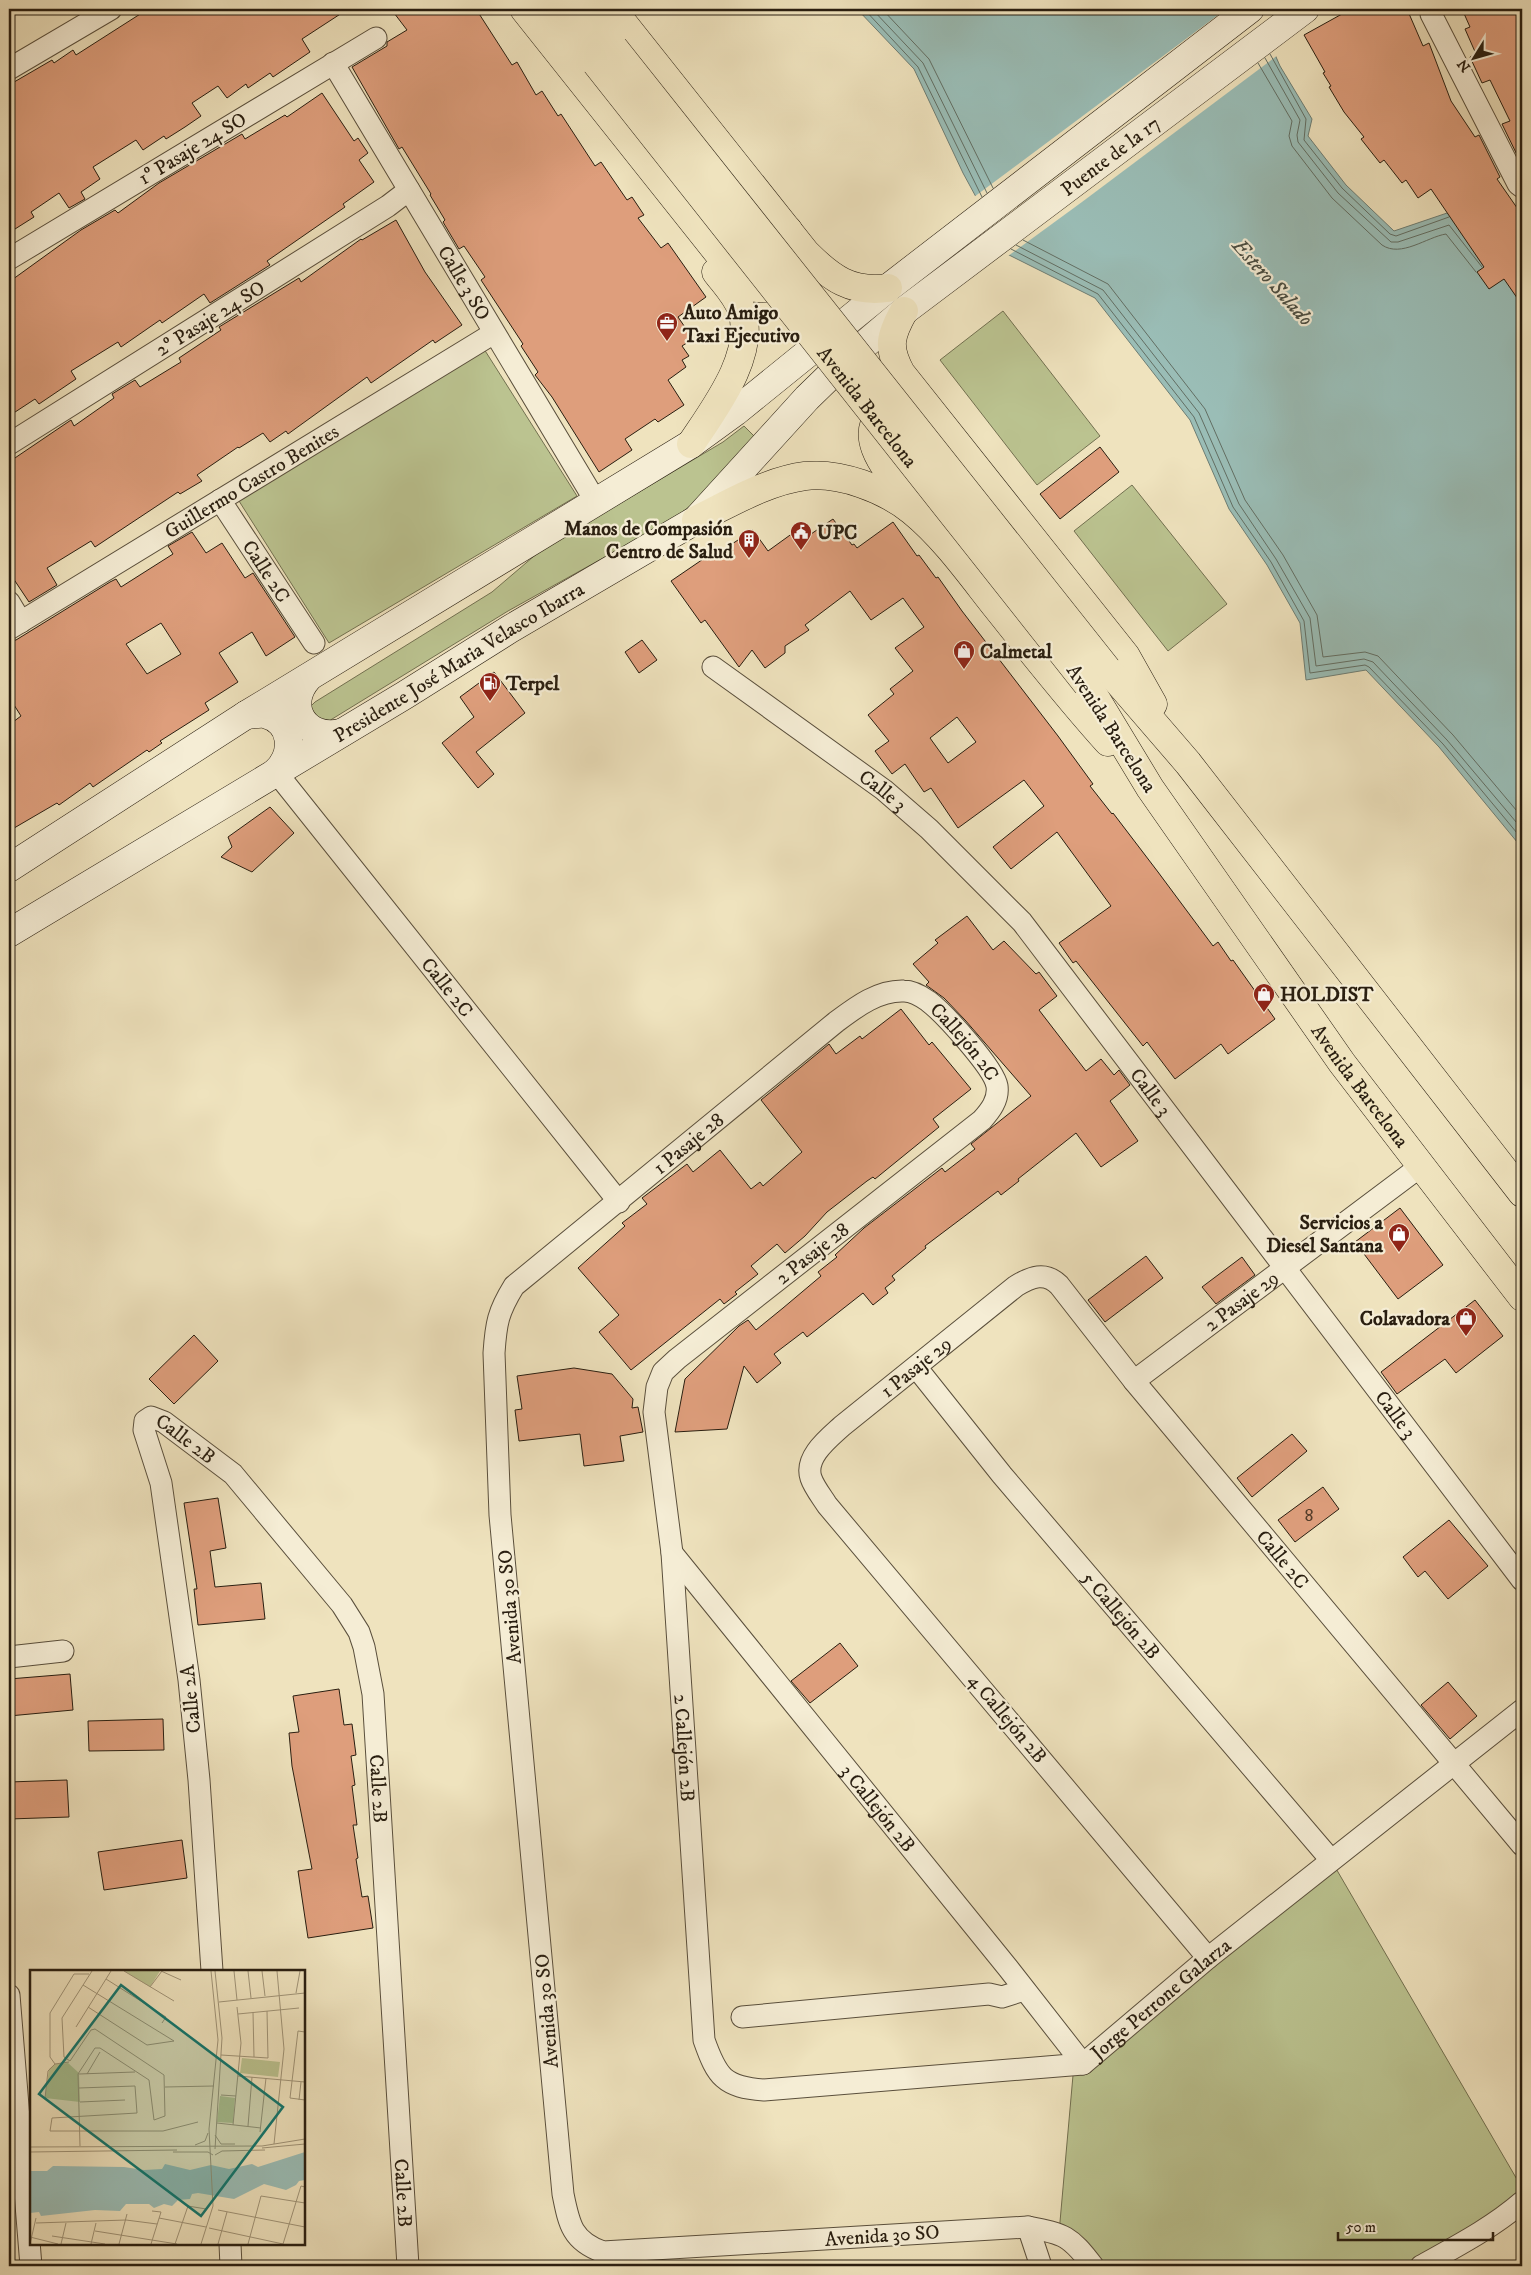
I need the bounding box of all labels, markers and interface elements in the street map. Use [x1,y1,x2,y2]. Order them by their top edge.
north arrow [1448,32,1498,82]
text: N [1453,55,1475,75]
street label: 1º Pasaje 24 SO [134,107,251,191]
street label: Puente de la 17 [1056,111,1166,202]
water label: Estero Salado [1226,233,1318,332]
street label: Calle 3 SO [431,241,495,325]
street label: 2º Pasaje 24 SO [151,276,270,363]
place label: Auto Amigo Taxi Ejecutivo [682,301,800,349]
office icon: Auto Amigo Taxi Ejecutivo [655,311,679,342]
street label: Avenida Barcelona [811,342,922,474]
street label: Guillermo Castro Benites [160,419,344,545]
place label: Manos de Compasión Centro de Salud [564,517,734,565]
public building icon: UPC [789,520,813,551]
place label: UPC [817,521,857,546]
building icon: Manos de Compasión Centro de Salud [737,528,761,559]
street label: Calle 2C [236,536,295,608]
street label: Presidente José Maria Velasco Ibarra [330,577,589,749]
shop icon: Calmetal [952,639,976,670]
place label: Calmetal [980,640,1053,665]
street label: Avenida Barcelona [1060,660,1162,798]
fuel station icon: Terpel [478,671,502,702]
place label: Terpel [505,672,560,697]
street label: Calle 3 [853,765,911,818]
street label: Calle 2C [415,953,478,1023]
shop icon: HOLDIST [1252,982,1276,1013]
place label: HOLDIST [1280,983,1374,1008]
street label: Callejón 2C [924,998,1004,1086]
street label: Avenida Barcelona [1305,1020,1414,1154]
street label: Calle 3 [1124,1064,1176,1122]
street label: 1 Pasaje 28 [649,1108,730,1181]
place label: Servicios a Diesel Santana [1266,1211,1383,1259]
street label: 2 Pasaje 28 [771,1218,855,1291]
shop icon: Servicios a Diesel Santana [1387,1222,1411,1253]
street label: 2 Pasaje 29 [1200,1266,1284,1338]
shop icon: Colavadora [1454,1306,1478,1337]
place label: Colavadora [1360,1307,1451,1332]
street label: 1 Pasaje 29 [876,1332,957,1404]
street label: Calle 3 [1369,1386,1421,1444]
street label: Calle 2B [152,1409,220,1470]
house number: 8 [1304,1505,1314,1527]
street label: Calle 2C [1250,1525,1314,1595]
street label: Avenida 30 SO [493,1549,528,1665]
street label: 5 Callejón 2B [1076,1567,1165,1665]
street label: Calle 2A [175,1663,208,1734]
street label: 4 Callejón 2B [962,1669,1052,1769]
street label: 2 Callejón 2B [667,1693,699,1803]
street label: Calle 2B [363,1754,392,1824]
street label: 3 Callejón 2B [834,1760,920,1858]
street label: Jorge Perrone Galarza [1085,1933,1237,2067]
street label: Avenida 30 SO [530,1953,565,2069]
inset map [30,1970,305,2245]
street label: Calle 2B [387,2158,417,2228]
scale bar [1338,2210,1494,2242]
text: 50 m [1346,2218,1376,2237]
street label: Avenida 30 SO [824,2220,940,2253]

